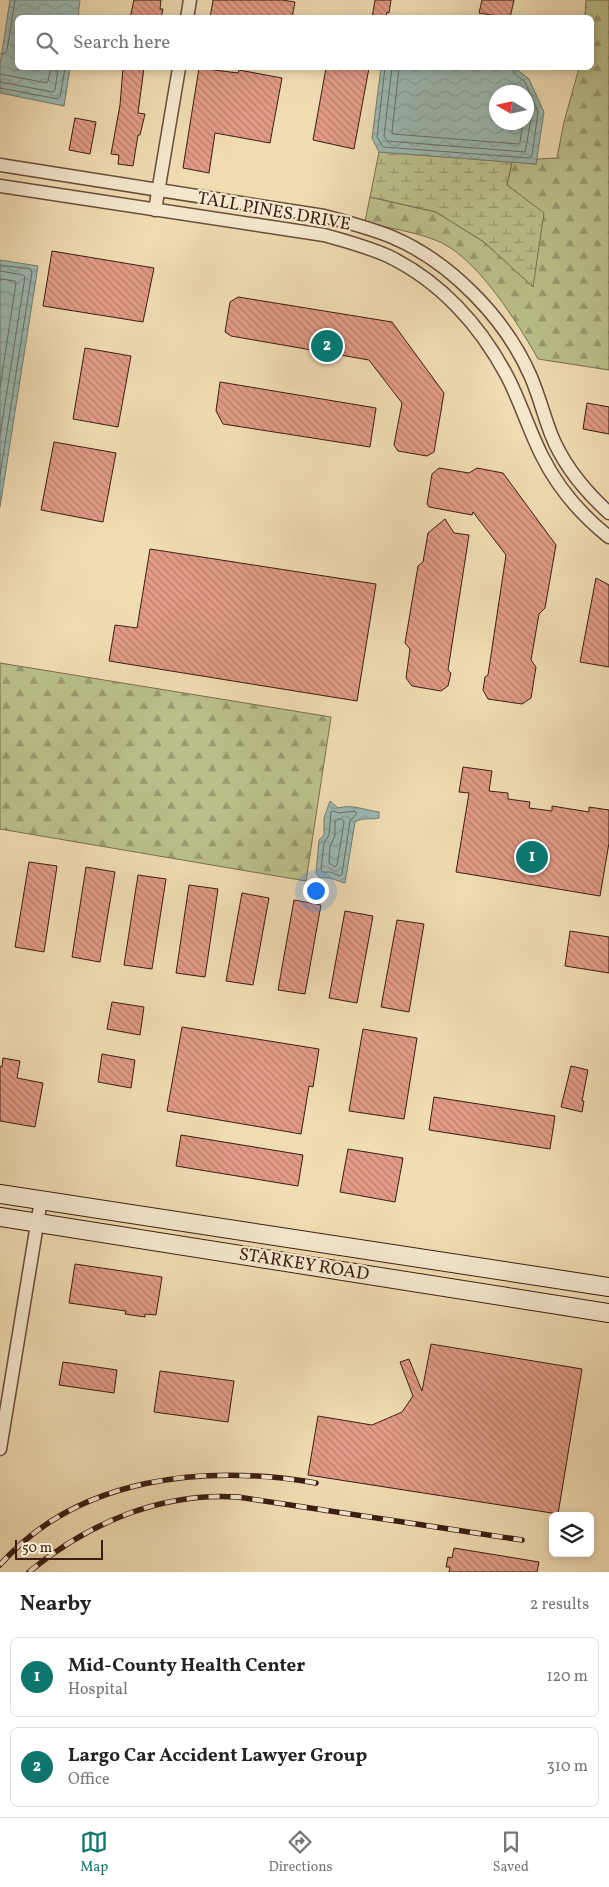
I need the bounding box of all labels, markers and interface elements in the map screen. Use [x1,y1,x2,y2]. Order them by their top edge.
search box [15,15,594,70]
icon: search [33,29,61,57]
text: Search here [73,30,170,56]
north arrow [489,85,534,130]
street label: TALL PINES DRIVE [195,186,353,238]
pin: 2 [311,327,343,365]
pin: 1 [516,838,548,876]
your location [303,878,329,904]
street label: STARKEY ROAD [237,1242,371,1288]
map controls [549,1512,594,1557]
button: layers [549,1512,594,1557]
scale bar [15,1537,102,1560]
text: 50 m [22,1539,52,1558]
text: Nearby [20,1590,91,1619]
text: 2 results [530,1594,589,1616]
text: Mid-County Health Center [68,1653,305,1679]
text: 1 [34,1666,40,1688]
text: 120 m [546,1666,588,1688]
text: Hospital [68,1679,128,1701]
text: Largo Car Accident Lawyer Group [68,1743,367,1769]
text: 2 [33,1756,41,1778]
text: 310 m [547,1756,588,1778]
text: Office [68,1769,110,1791]
tab: Map [80,1828,108,1877]
tab: Directions [268,1828,333,1877]
tab: Saved [493,1828,529,1877]

